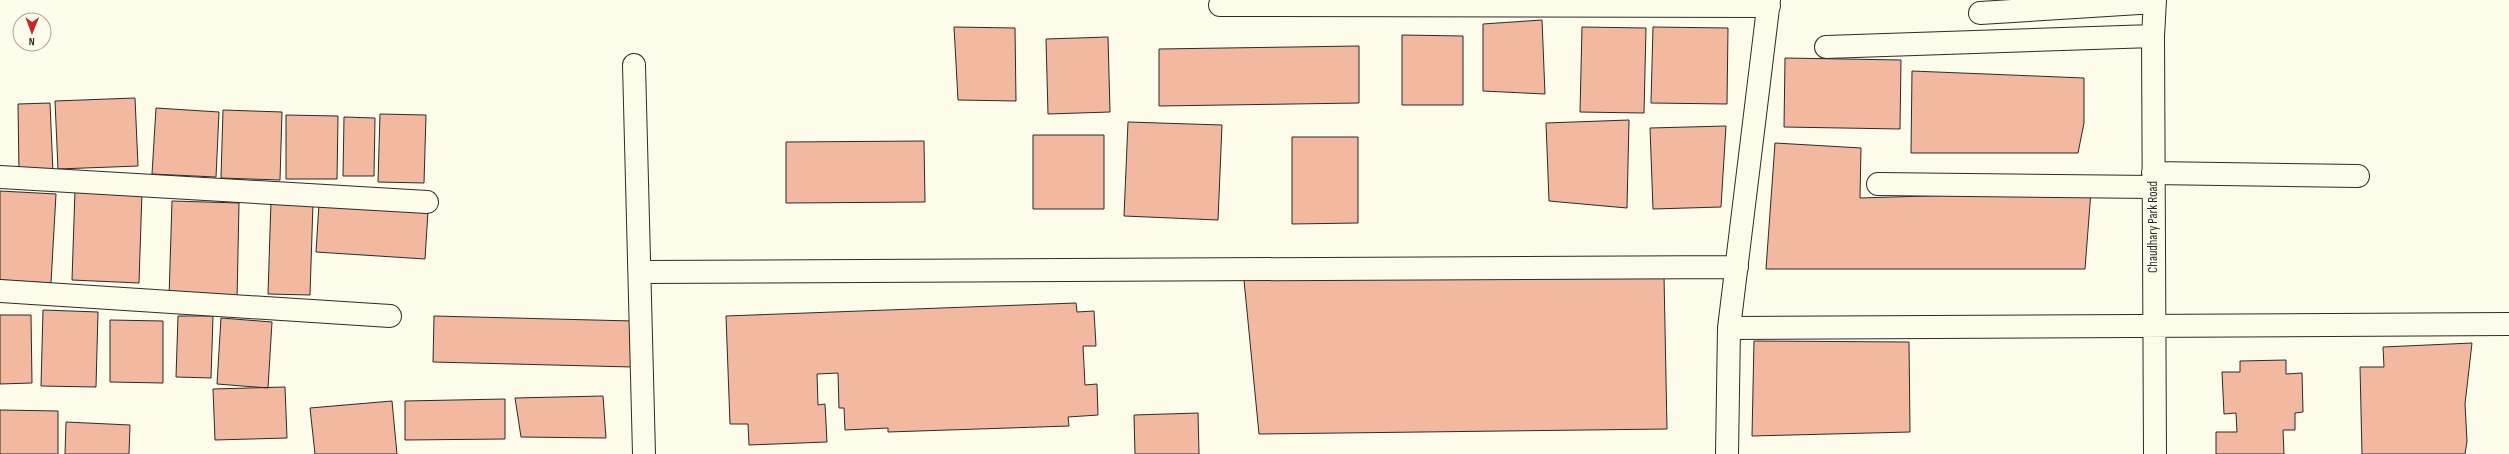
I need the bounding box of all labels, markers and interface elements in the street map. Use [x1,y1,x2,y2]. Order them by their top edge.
north arrow [12,12,52,52]
text: N [29,35,35,48]
street label: Chaudhary Park Road [2145,181,2161,273]

